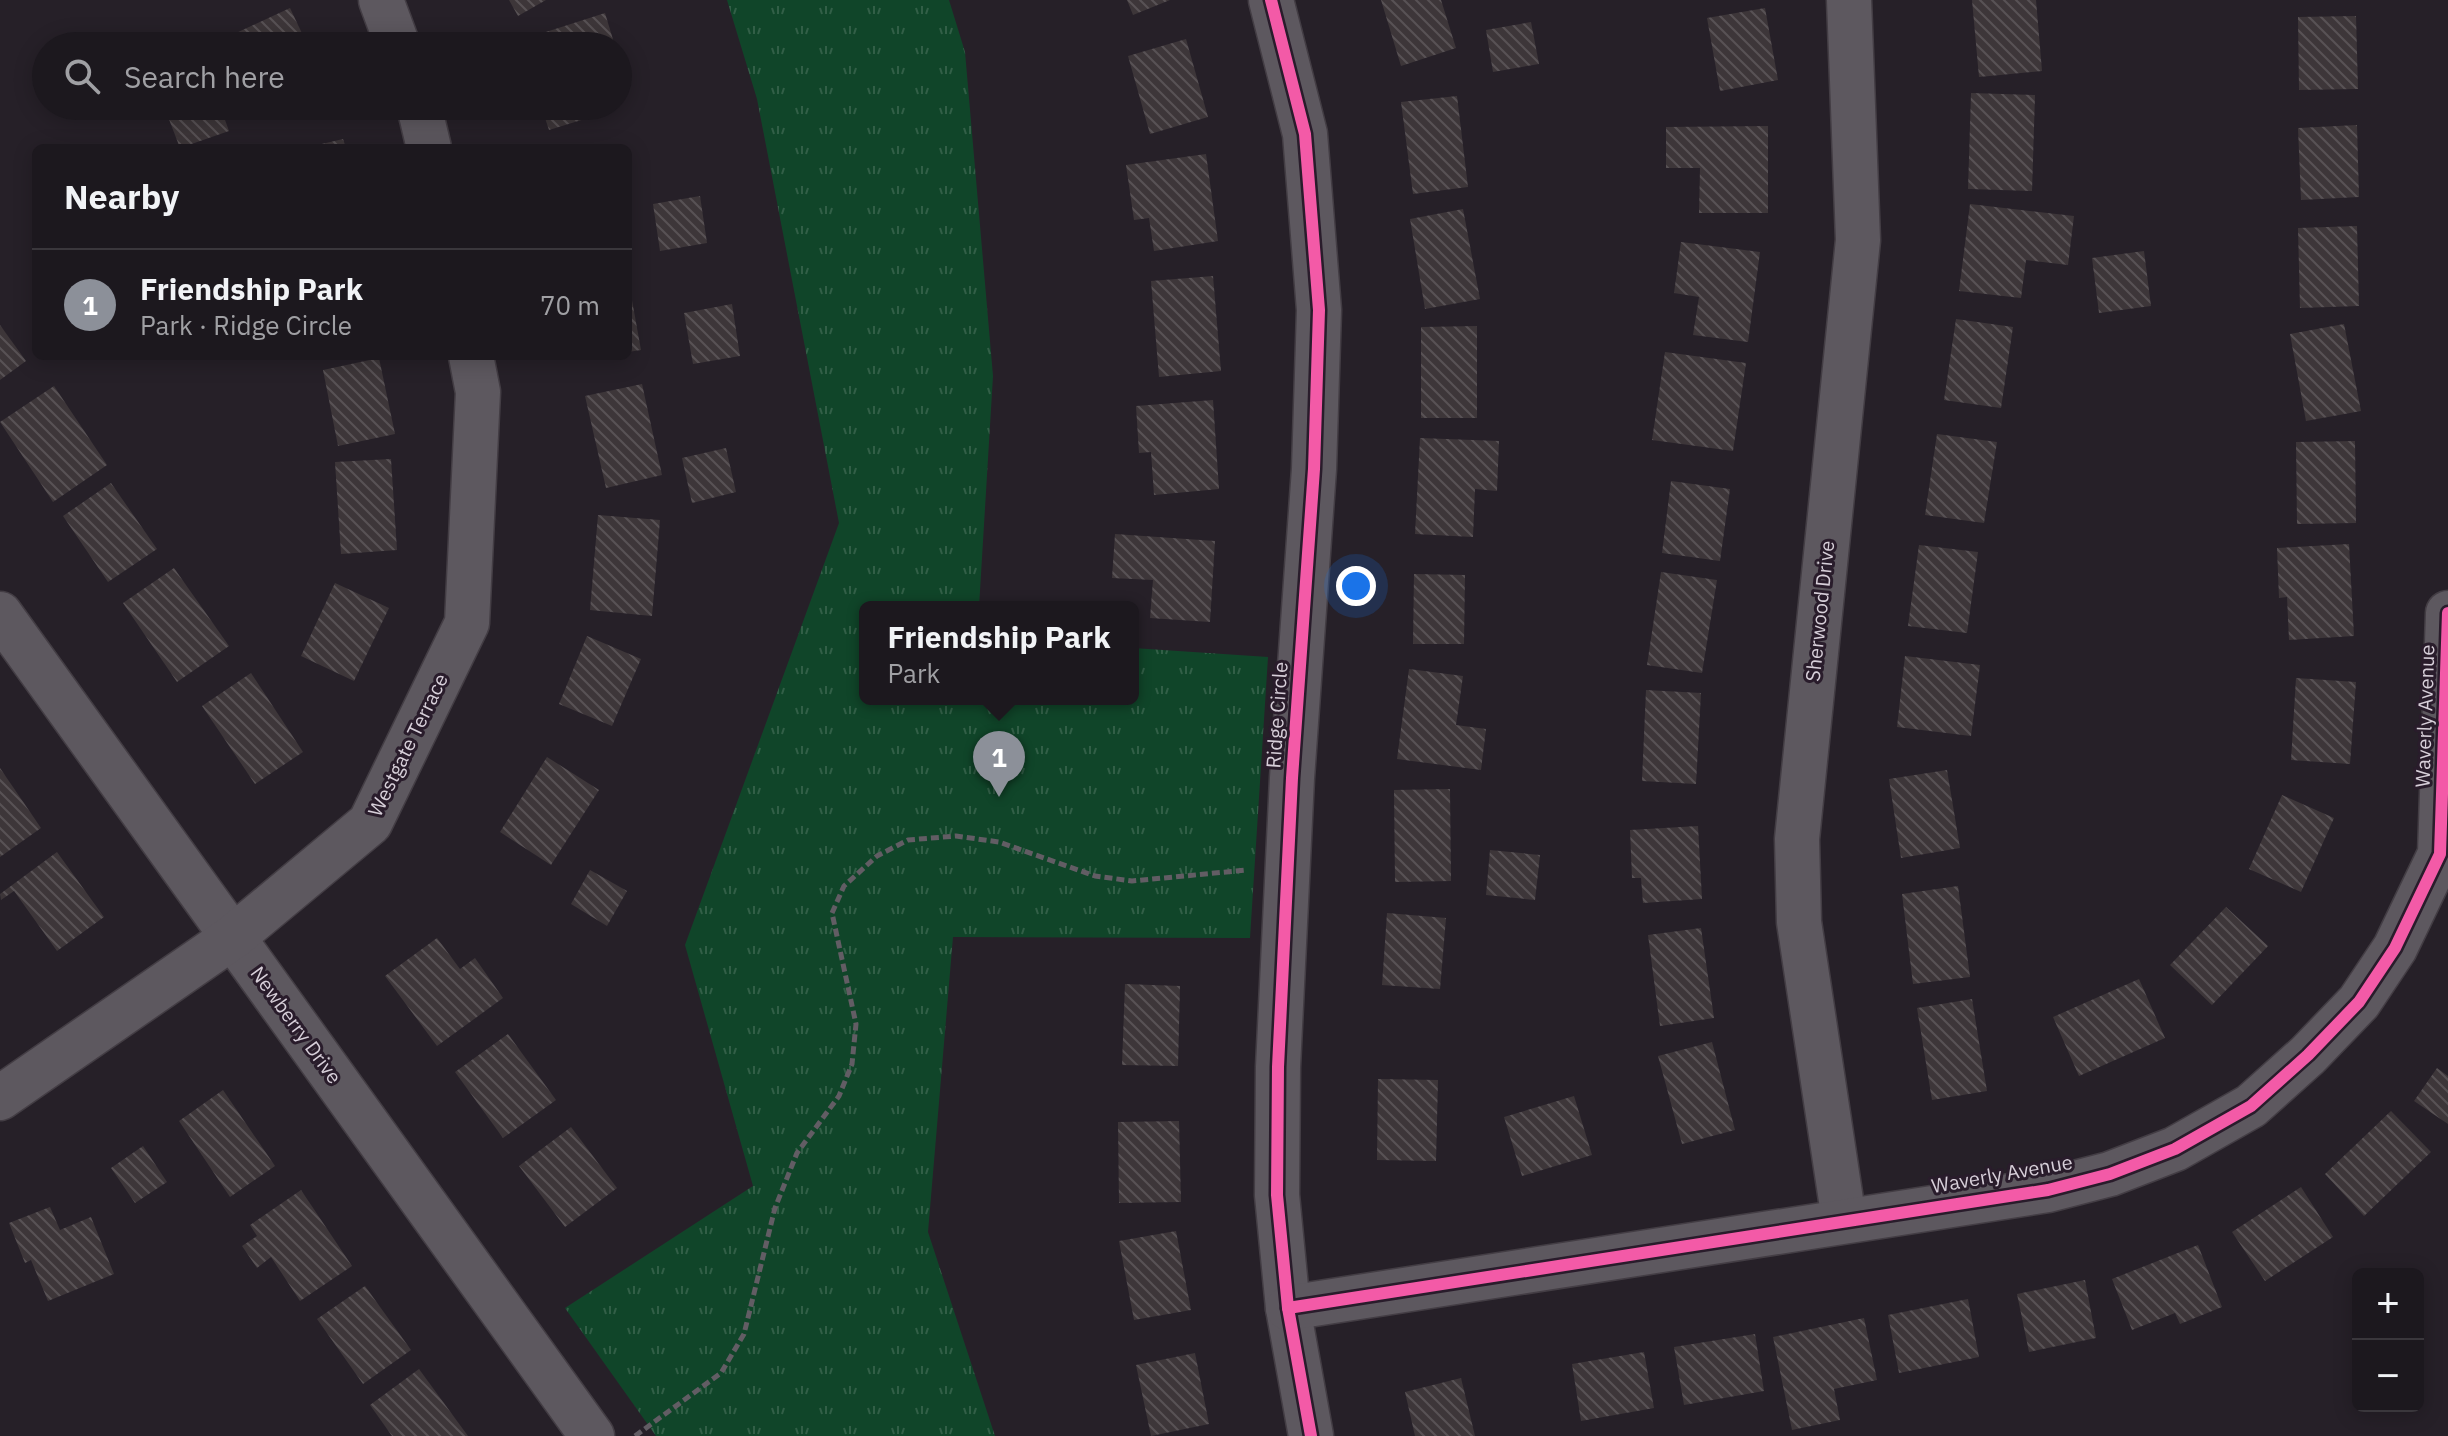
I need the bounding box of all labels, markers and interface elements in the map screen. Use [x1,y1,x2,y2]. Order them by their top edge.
search box [32,32,632,120]
icon: search [60,54,104,98]
text: Search here [124,57,285,96]
text: Nearby [64,174,179,218]
text: Friendship Park [140,269,363,308]
text: 1 [82,288,98,322]
text: 70 m [540,288,600,322]
text: Park · Ridge Circle [140,308,352,342]
street label: Sherwood Drive [1799,539,1840,683]
your location [1336,566,1376,606]
popup [859,601,1139,705]
text: Friendship Park [888,617,1110,656]
street label: Waverly Avenue [2409,644,2440,788]
text: Park [888,656,940,690]
street label: Ridge Circle [1259,661,1294,769]
street label: Westgate Terrace [361,669,454,821]
pin: 1 [973,731,1025,797]
street label: Newberry Drive [245,961,348,1089]
street label: Waverly Avenue [1929,1148,2075,1199]
map controls [2352,1268,2424,1412]
button: + [2352,1268,2424,1340]
button: − [2352,1340,2424,1412]

